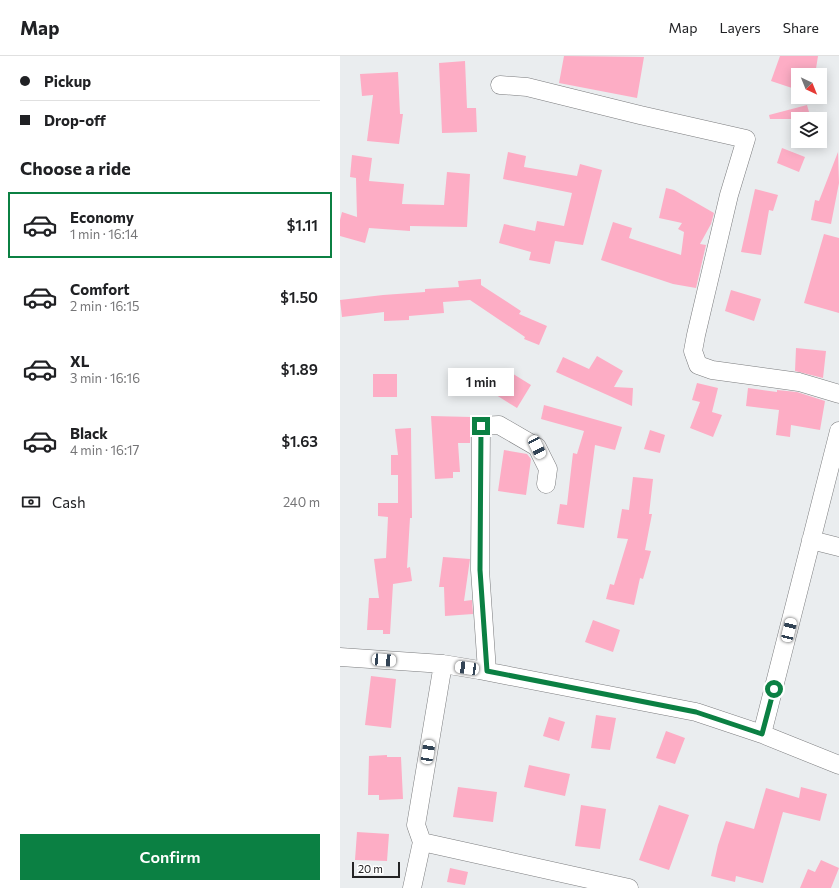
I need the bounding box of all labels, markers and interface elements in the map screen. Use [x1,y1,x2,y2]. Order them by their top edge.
text: Map [20,16,59,39]
text: Map [669,19,697,36]
text: Layers [719,19,761,36]
text: Share [783,19,819,36]
north arrow [791,68,827,104]
map controls [791,68,827,148]
text: Pickup [44,72,91,90]
text: Drop-off [44,111,106,129]
button: layers [791,112,827,148]
text: Choose a ride [20,157,131,179]
icon: car [22,207,58,243]
text: Economy [70,208,134,226]
text: $1.11 [287,216,318,234]
text: 1 min · 16:14 [70,226,138,242]
icon: car [22,279,58,315]
text: Comfort [70,280,130,298]
text: $1.50 [280,288,318,306]
text: 2 min · 16:15 [70,298,139,314]
icon: car [22,351,58,387]
text: XL [70,352,89,370]
text: $1.89 [281,360,318,378]
callout: 1 min [448,368,514,396]
text: 3 min · 16:16 [70,370,140,386]
text: 1 min [466,374,496,390]
route end [472,417,490,435]
icon: car [22,423,58,459]
text: Black [70,424,108,442]
text: $1.63 [281,432,318,450]
car [526,434,548,460]
text: 4 min · 16:17 [70,442,139,458]
icon: cash [20,491,42,513]
text: Cash [52,493,86,511]
text: 240 m [283,494,320,510]
car [780,617,798,643]
car [372,653,396,667]
car [454,660,480,676]
route start [765,680,783,698]
car [420,739,436,765]
button: Confirm [20,834,320,880]
scale bar [352,860,400,879]
text: 20 m [358,862,383,875]

